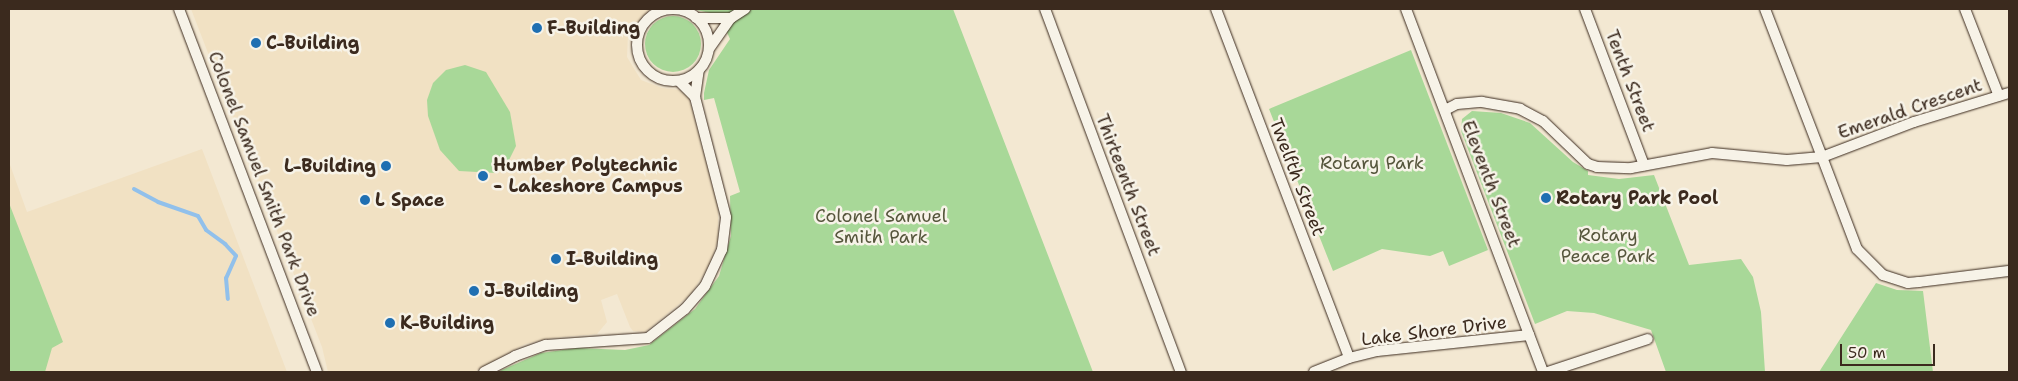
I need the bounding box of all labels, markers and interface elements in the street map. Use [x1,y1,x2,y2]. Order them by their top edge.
place label: F-Building [547,17,640,39]
marker: F-Building [531,22,543,34]
street label: Tenth Street [1601,27,1659,135]
place label: C-Building [266,32,359,54]
marker: C-Building [250,37,262,49]
street label: Colonel Samuel Smith Park Drive [203,48,325,320]
street label: Emerald Crescent [1835,74,1985,144]
street label: Thirteenth Street [1091,111,1165,259]
street label: Twelfth Street [1265,115,1329,239]
street label: Eleventh Street [1457,117,1525,251]
park label: Rotary Park [1320,152,1424,174]
place label: L-Building [284,155,376,177]
place label: Humber Polytechnic - Lakeshore Campus [493,155,683,198]
marker: L-Building [380,160,392,172]
marker: Humber Polytechnic - Lakeshore Campus [477,170,489,182]
place label: Rotary Park Pool [1556,187,1718,209]
place label: L Space [375,189,445,211]
marker: Rotary Park Pool [1540,192,1552,204]
marker: L Space [359,194,371,206]
park label: Colonel Samuel Smith Park [815,206,947,248]
park label: Rotary Peace Park [1561,225,1655,268]
place label: I-Building [566,248,658,270]
marker: I-Building [550,253,562,265]
place label: J-Building [484,280,578,302]
marker: J-Building [468,285,480,297]
street label: Lake Shore Drive [1360,311,1508,351]
place label: K-Building [400,312,494,334]
marker: K-Building [384,317,396,329]
scale bar [1843,334,1938,366]
text: 50 m [1848,343,1886,363]

